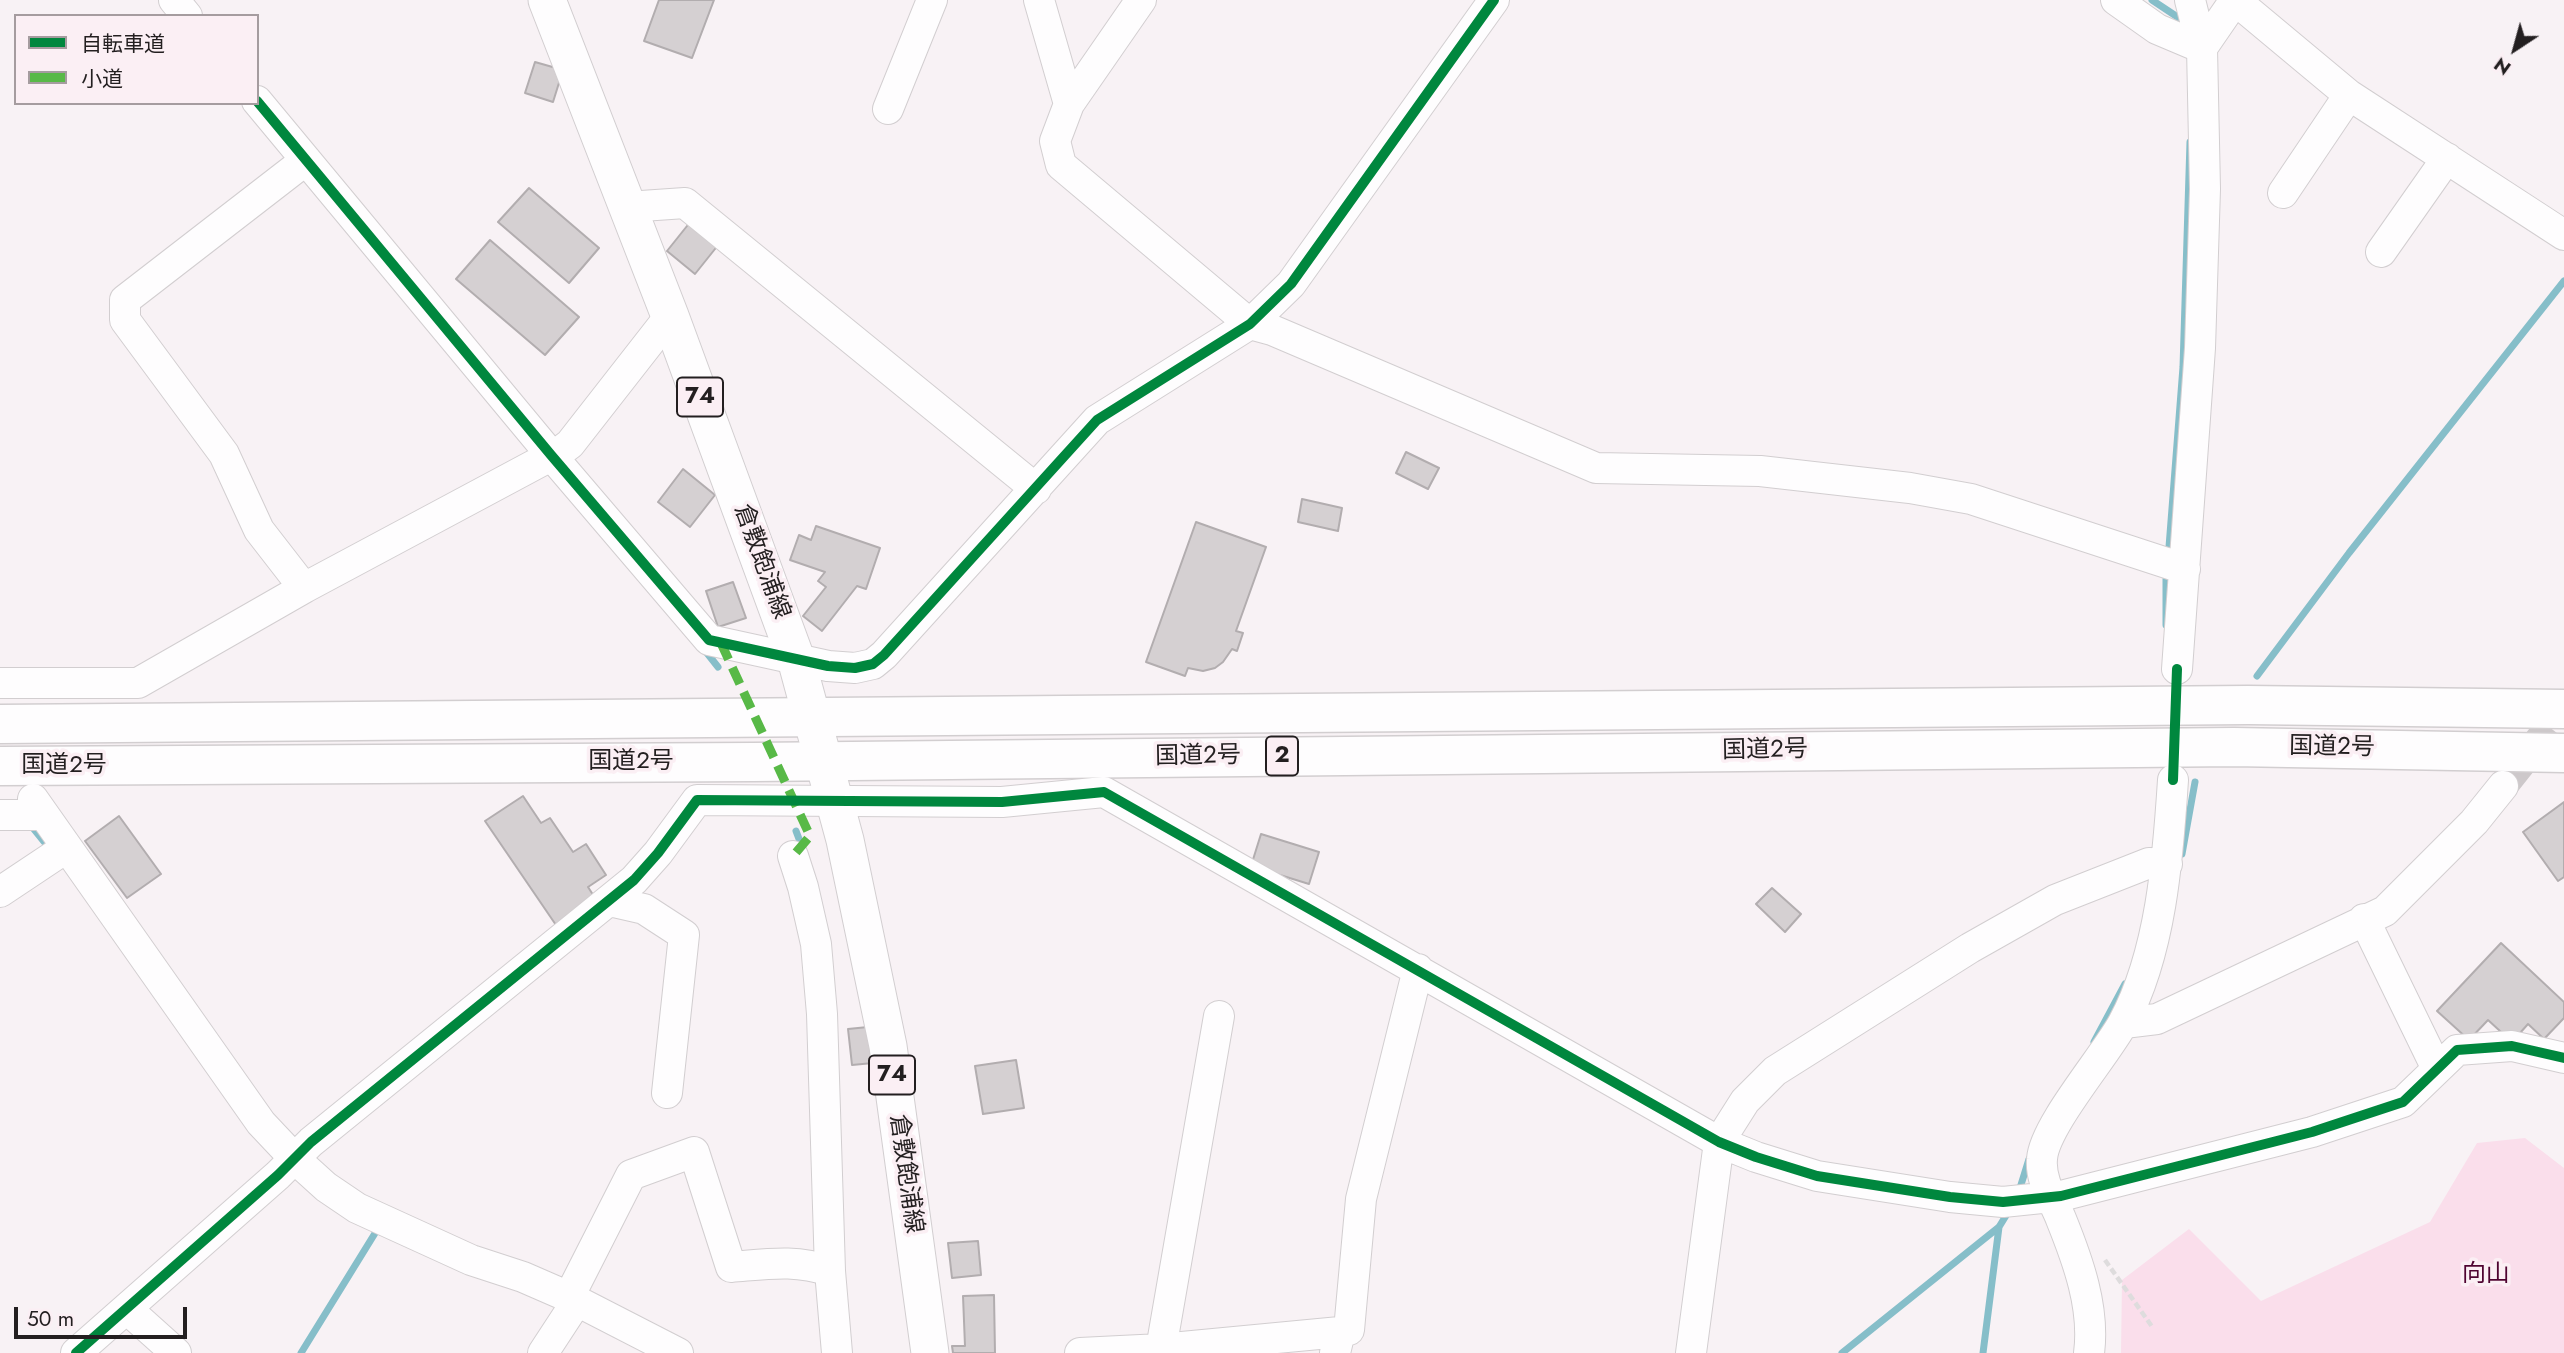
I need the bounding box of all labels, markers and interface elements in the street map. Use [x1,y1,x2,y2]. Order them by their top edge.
legend [14,14,259,105]
north arrow [2480,14,2550,84]
text: 自転車道 [81,29,165,59]
text: N [2488,51,2516,82]
text: 小道 [81,64,123,94]
road number: 74 [677,378,723,416]
street label: 倉敷飽浦線 [727,501,795,623]
street label: 国道2号 [2289,733,2375,763]
road number: 2 [1266,736,1298,776]
street label: 国道2号 [1722,736,1808,766]
street label: 国道2号 [1155,742,1241,772]
street label: 国道2号 [588,748,674,776]
street label: 国道2号 [21,752,107,780]
road number: 74 [869,1056,915,1094]
street label: 倉敷飽浦線 [882,1113,928,1235]
park label: 向山 [2462,1261,2510,1289]
scale bar [18,1294,191,1338]
text: 50 m [27,1304,74,1334]

